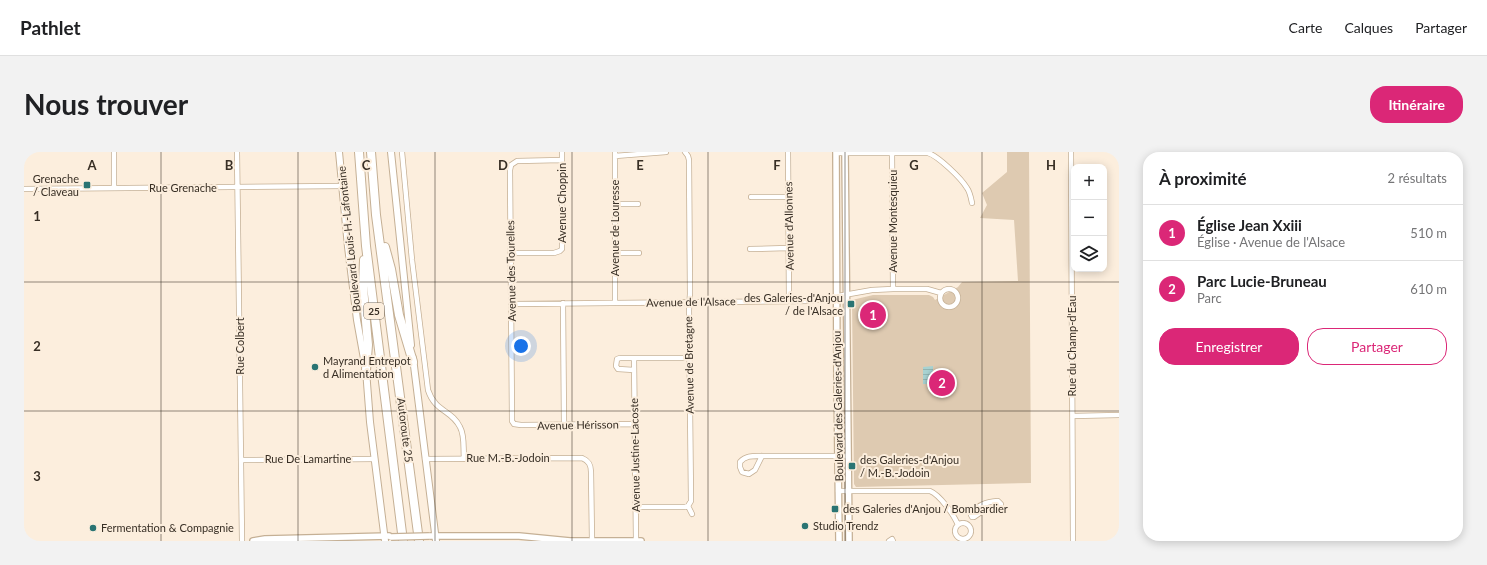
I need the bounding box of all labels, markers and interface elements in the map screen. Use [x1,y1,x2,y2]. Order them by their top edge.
text: Pathlet [20,16,81,39]
text: Carte [1289,19,1322,36]
text: Calques [1344,19,1393,36]
text: Partager [1415,19,1467,36]
button: Itinéraire [1370,86,1463,123]
text: Nous trouver [24,87,188,121]
text: A [86,157,97,173]
text: B [225,157,234,173]
text: C [362,157,371,173]
text: D [498,157,508,173]
text: E [636,157,644,173]
text: F [773,157,781,173]
text: G [909,157,919,173]
text: H [1046,157,1056,173]
street label: Avenue Choppin [555,163,568,243]
map controls [1071,164,1107,272]
button: + [1071,164,1107,200]
street label: Boulevard Louis-H.-Lafontaine [334,165,363,313]
text: À proximité [1159,168,1247,189]
street label: Avenue Montesquieu [886,170,899,272]
text: 2 résultats [1388,170,1447,186]
place label: Grenache / Claveau [33,172,79,198]
marker: Grenache / Claveau [82,180,92,190]
street label: Avenue de Louresse [608,180,621,276]
street label: Rue Grenache [149,181,217,194]
street label: Avenue d'Allonnes [781,181,796,270]
button: − [1071,200,1107,236]
text: 1 [33,208,41,224]
text: Église Jean Xxiii [1197,216,1302,234]
street label: Avenue des Tourelles [503,220,518,322]
text: 1 [1168,225,1176,241]
text: 510 m [1410,225,1447,241]
text: Église · Avenue de l'Alsace [1197,234,1345,250]
button: layers [1071,236,1107,272]
text: Parc Lucie-Bruneau [1197,272,1327,290]
text: 2 [1168,281,1176,297]
text: 610 m [1410,281,1447,297]
text: Parc [1197,290,1222,306]
place label: des Galeries-d'Anjou / de l'Alsace [744,291,843,317]
street label: Avenue de l'Alsace [646,294,736,309]
street label: Rue du Champ-d'Eau [1065,295,1078,397]
marker: des Galeries-d'Anjou / de l'Alsace [846,299,856,309]
pin: 1 [860,300,886,330]
road number: 25 [364,303,384,319]
street label: Avenue de Bretagne [681,316,696,414]
street label: Rue Colbert [233,317,246,375]
button: Enregistrer [1159,328,1299,365]
button: Partager [1307,328,1447,365]
street label: Boulevard des Galeries-d'Anjou [830,331,845,481]
your location [511,336,531,356]
text: 2 [33,338,41,354]
place label: Mayrand Entrepot d Alimentation [323,354,411,380]
marker: Mayrand Entrepot d Alimentation [310,362,320,372]
pin: 2 [929,368,955,398]
street label: Autoroute 25 [395,397,416,463]
street label: Avenue Justine-Lacoste [627,398,642,512]
street label: Avenue Hérisson [537,417,619,432]
street label: Rue M.-B.-Jodoin [466,451,550,464]
street label: Rue De Lamartine [265,452,352,465]
place label: des Galeries-d'Anjou / M.-B.-Jodoin [860,453,959,479]
marker: des Galeries-d'Anjou / M.-B.-Jodoin [847,461,857,471]
text: 3 [33,468,41,484]
place label: des Galeries d'Anjou / Bombardier [843,502,1008,515]
marker: des Galeries d'Anjou / Bombardier [830,504,840,514]
place label: Studio Trendz [813,519,878,532]
place label: Fermentation & Compagnie [101,521,234,534]
marker: Studio Trendz [800,521,810,531]
marker: Fermentation & Compagnie [88,523,98,533]

